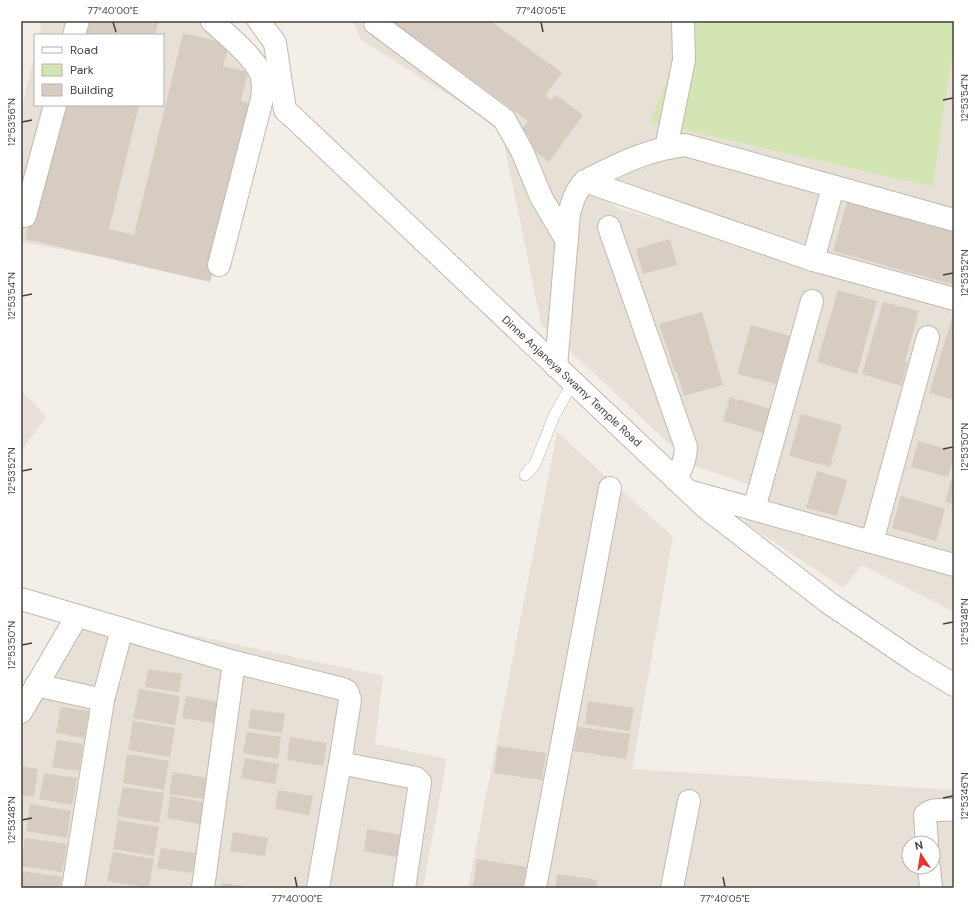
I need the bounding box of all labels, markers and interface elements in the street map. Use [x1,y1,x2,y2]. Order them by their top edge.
text: 77°40'00"E [88,4,139,17]
text: 77°40'05"E [516,4,566,17]
legend [34,34,164,106]
text: Road [70,42,98,58]
text: Park [70,62,94,78]
text: 12°53'54"N [958,74,971,122]
text: Building [70,82,114,98]
text: 12°53'56"N [5,98,18,146]
text: 12°53'52"N [958,249,971,297]
text: 12°53'54"N [5,272,18,320]
street label: Dinne Anjaneya Swamy Temple Road [499,312,645,450]
text: 12°53'50"N [958,423,971,471]
text: 12°53'52"N [5,447,18,495]
text: 12°53'48"N [958,598,971,646]
text: 12°53'50"N [5,621,18,669]
text: 12°53'46"N [958,772,971,820]
text: 12°53'48"N [5,796,18,844]
north arrow [901,835,941,875]
text: N [914,838,924,853]
text: 77°40'00"E [272,892,323,905]
text: 77°40'05"E [700,892,750,905]

